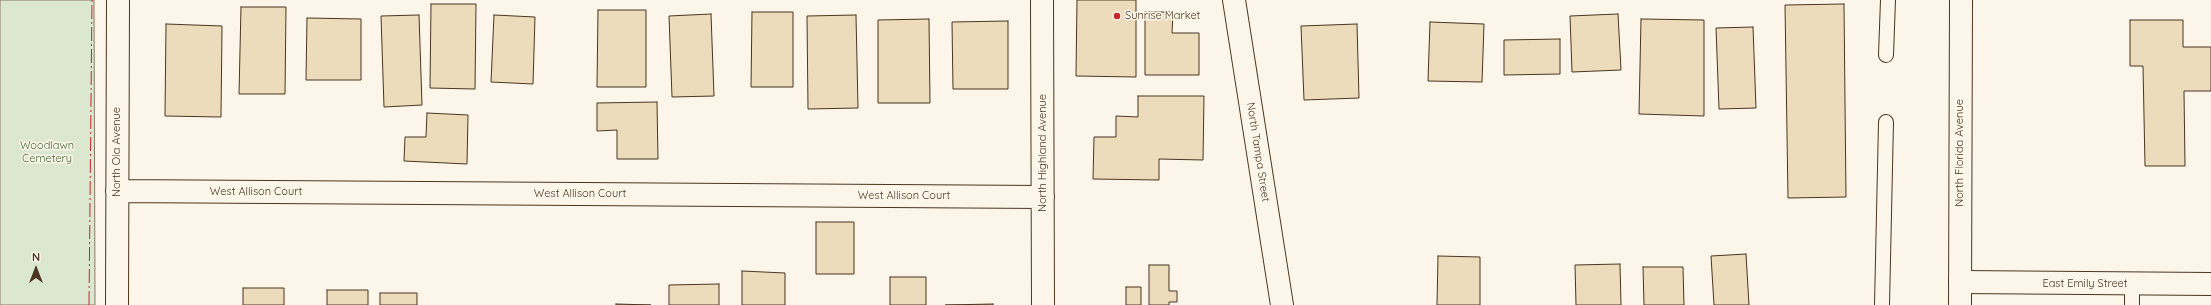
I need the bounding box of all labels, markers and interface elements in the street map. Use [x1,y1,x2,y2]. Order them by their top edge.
place label: Sunrise Market [1125,9,1200,23]
marker: Sunrise Market [1112,11,1122,21]
street label: North Highland Avenue [1036,94,1050,212]
street label: North Florida Avenue [1953,99,1967,207]
street label: North Tampa Street [1244,101,1272,203]
street label: North Ola Avenue [110,107,124,197]
park label: Woodlawn Cemetery [20,139,74,165]
street label: West Allison Court [210,185,302,199]
street label: West Allison Court [534,187,626,201]
street label: West Allison Court [858,189,950,203]
north arrow [16,249,56,289]
text: N [32,250,40,264]
street label: East Emily Street [2042,277,2128,291]

